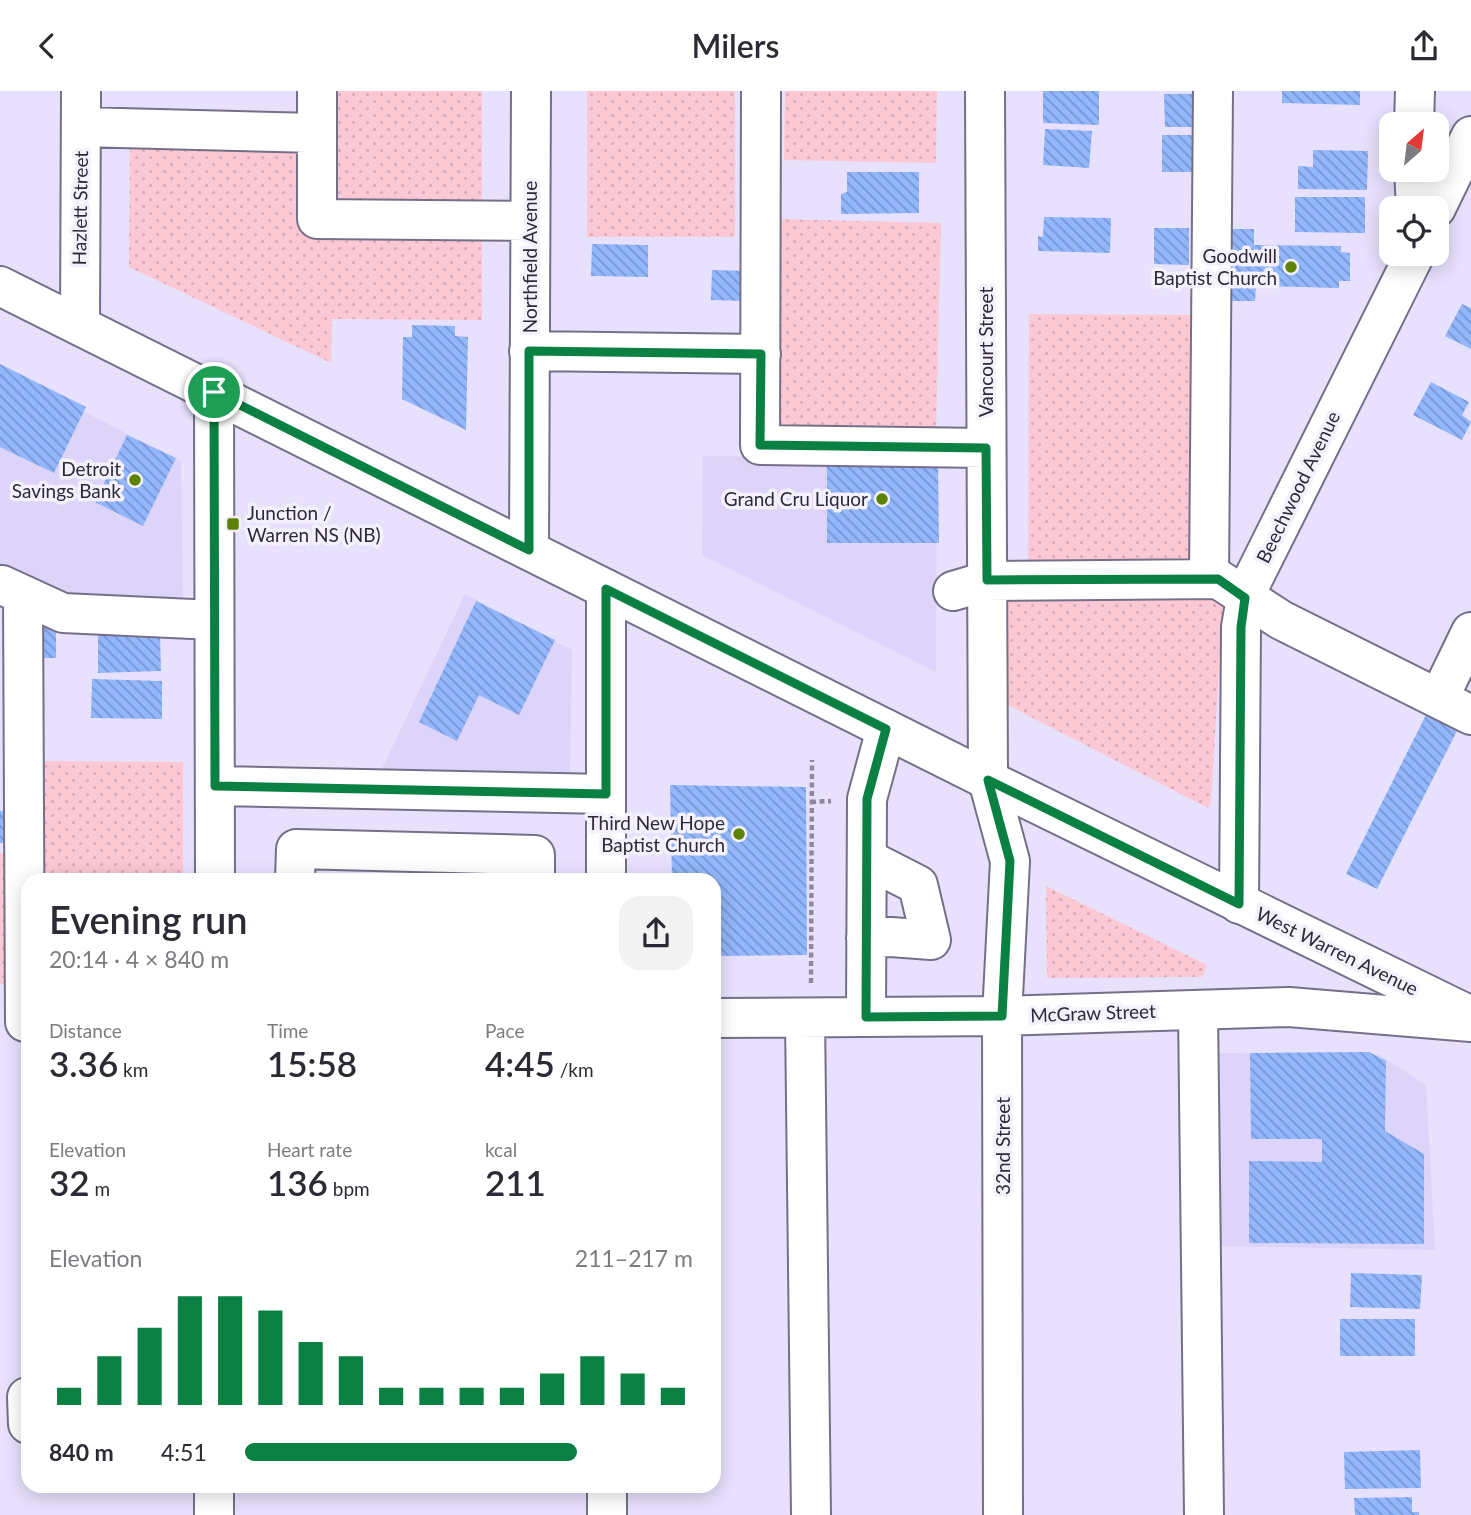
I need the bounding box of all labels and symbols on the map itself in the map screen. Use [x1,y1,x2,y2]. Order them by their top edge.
north arrow [1379,112,1449,182]
street label: Hazlett Street [67,150,92,265]
street label: Northfield Avenue [518,181,541,333]
place label: Goodwill Baptist Church [1153,244,1277,289]
marker: Goodwill Baptist Church [1283,259,1299,275]
street label: Vancourt Street [974,287,997,417]
pin [184,362,244,422]
street label: Beechwood Avenue [1251,407,1344,566]
place label: Detroit Savings Bank [12,457,121,502]
marker: Detroit Savings Bank [127,472,143,488]
place label: Grand Cru Liquor [724,487,868,510]
marker: Grand Cru Liquor [874,491,890,507]
place label: Junction / Warren NS (NB) [247,501,381,546]
marker: Junction / Warren NS (NB) [225,516,241,532]
place label: Third New Hope Baptist Church [588,811,725,856]
marker: Third New Hope Baptist Church [731,826,747,842]
street label: West Warren Avenue [1252,901,1422,1000]
street label: McGraw Street [1030,999,1156,1026]
street label: 32nd Street [991,1097,1014,1195]

